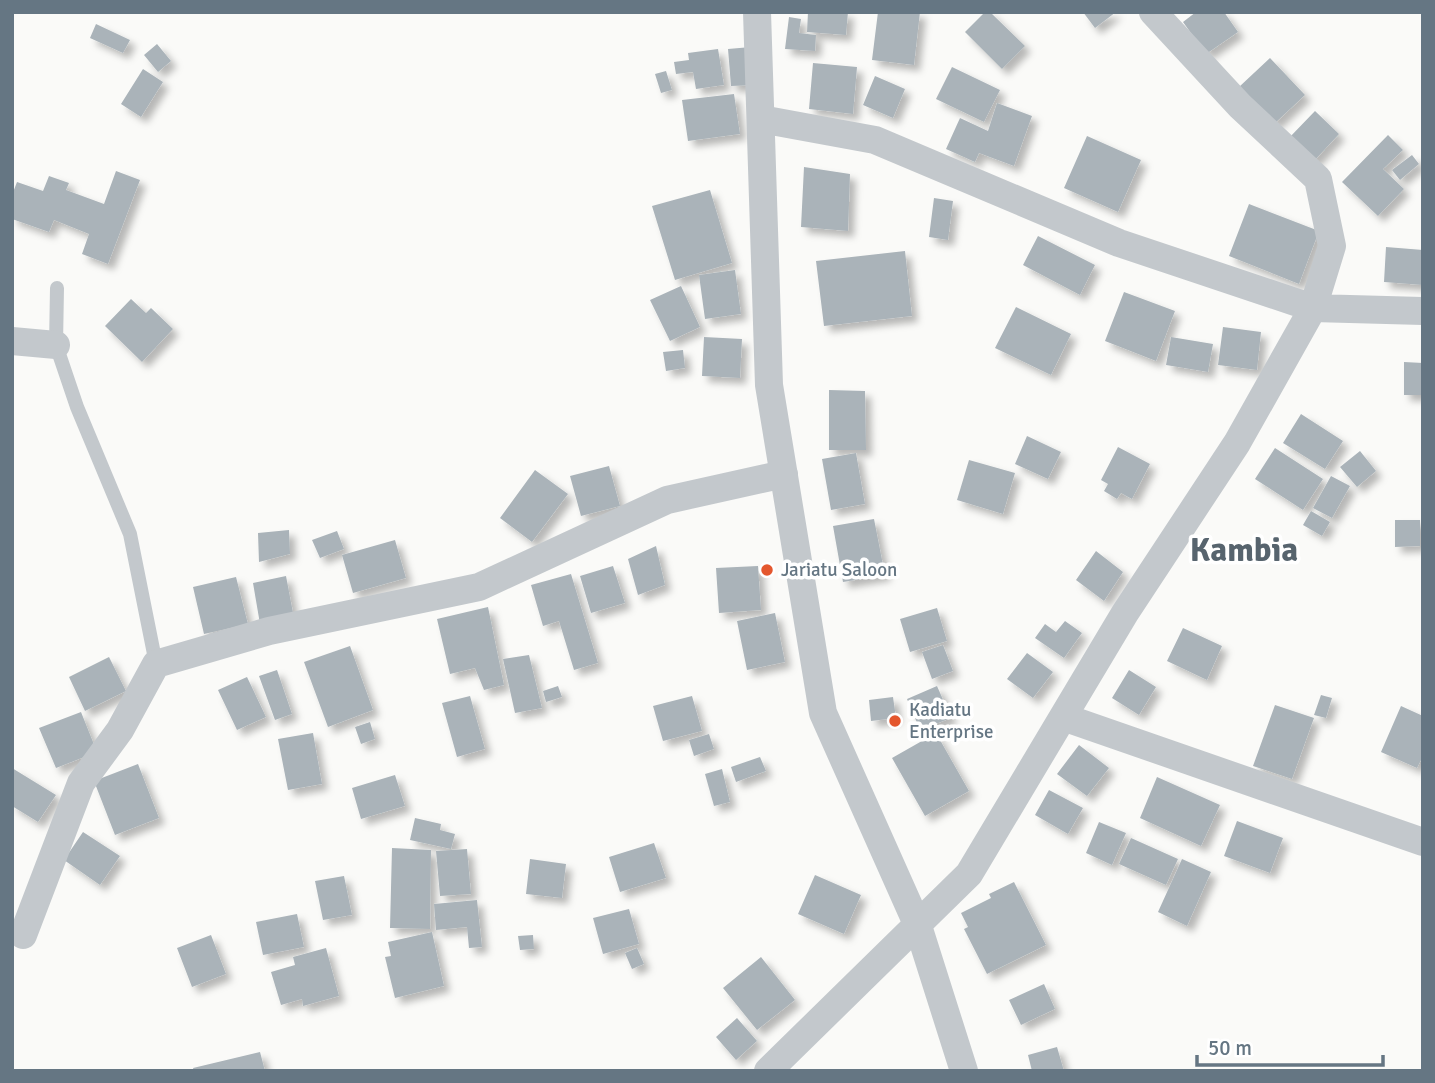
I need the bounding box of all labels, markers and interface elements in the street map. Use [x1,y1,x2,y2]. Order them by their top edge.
district label: Kambia [1190,530,1298,571]
place label: Jariatu Saloon [781,558,897,582]
marker: Jariatu Saloon [759,562,775,578]
place label: Kadiatu Enterprise [909,698,993,744]
marker: Kadiatu Enterprise [887,713,903,729]
scale bar [1197,1024,1382,1068]
text: 50 m [1208,1035,1252,1061]

